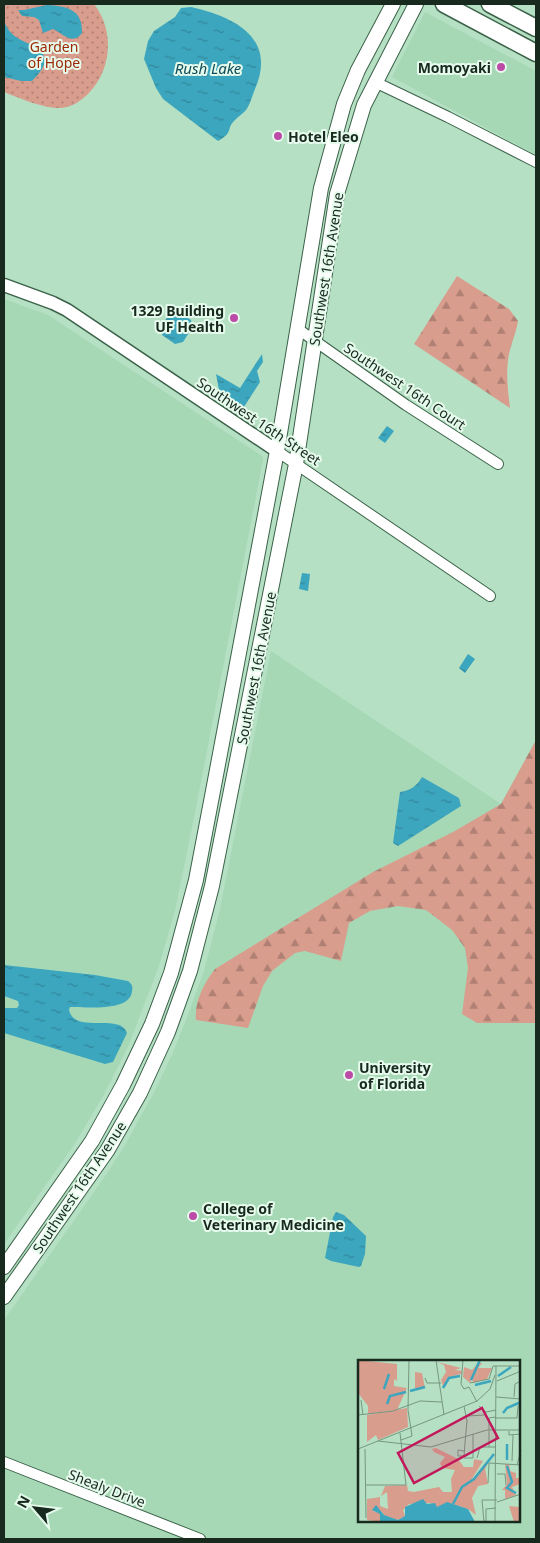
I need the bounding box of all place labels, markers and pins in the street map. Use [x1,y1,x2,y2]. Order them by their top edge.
place label: Momoyaki [418,58,491,77]
marker: Momoyaki [495,61,507,73]
place label: Hotel Eleo [288,127,359,146]
marker: Hotel Eleo [272,130,284,142]
place label: 1329 Building UF Health [131,301,224,336]
marker: 1329 Building UF Health [228,312,240,324]
place label: University of Florida [359,1058,431,1093]
marker: University of Florida [343,1069,355,1081]
place label: College of Veterinary Medicine [203,1199,344,1234]
marker: College of Veterinary Medicine [187,1210,199,1222]

